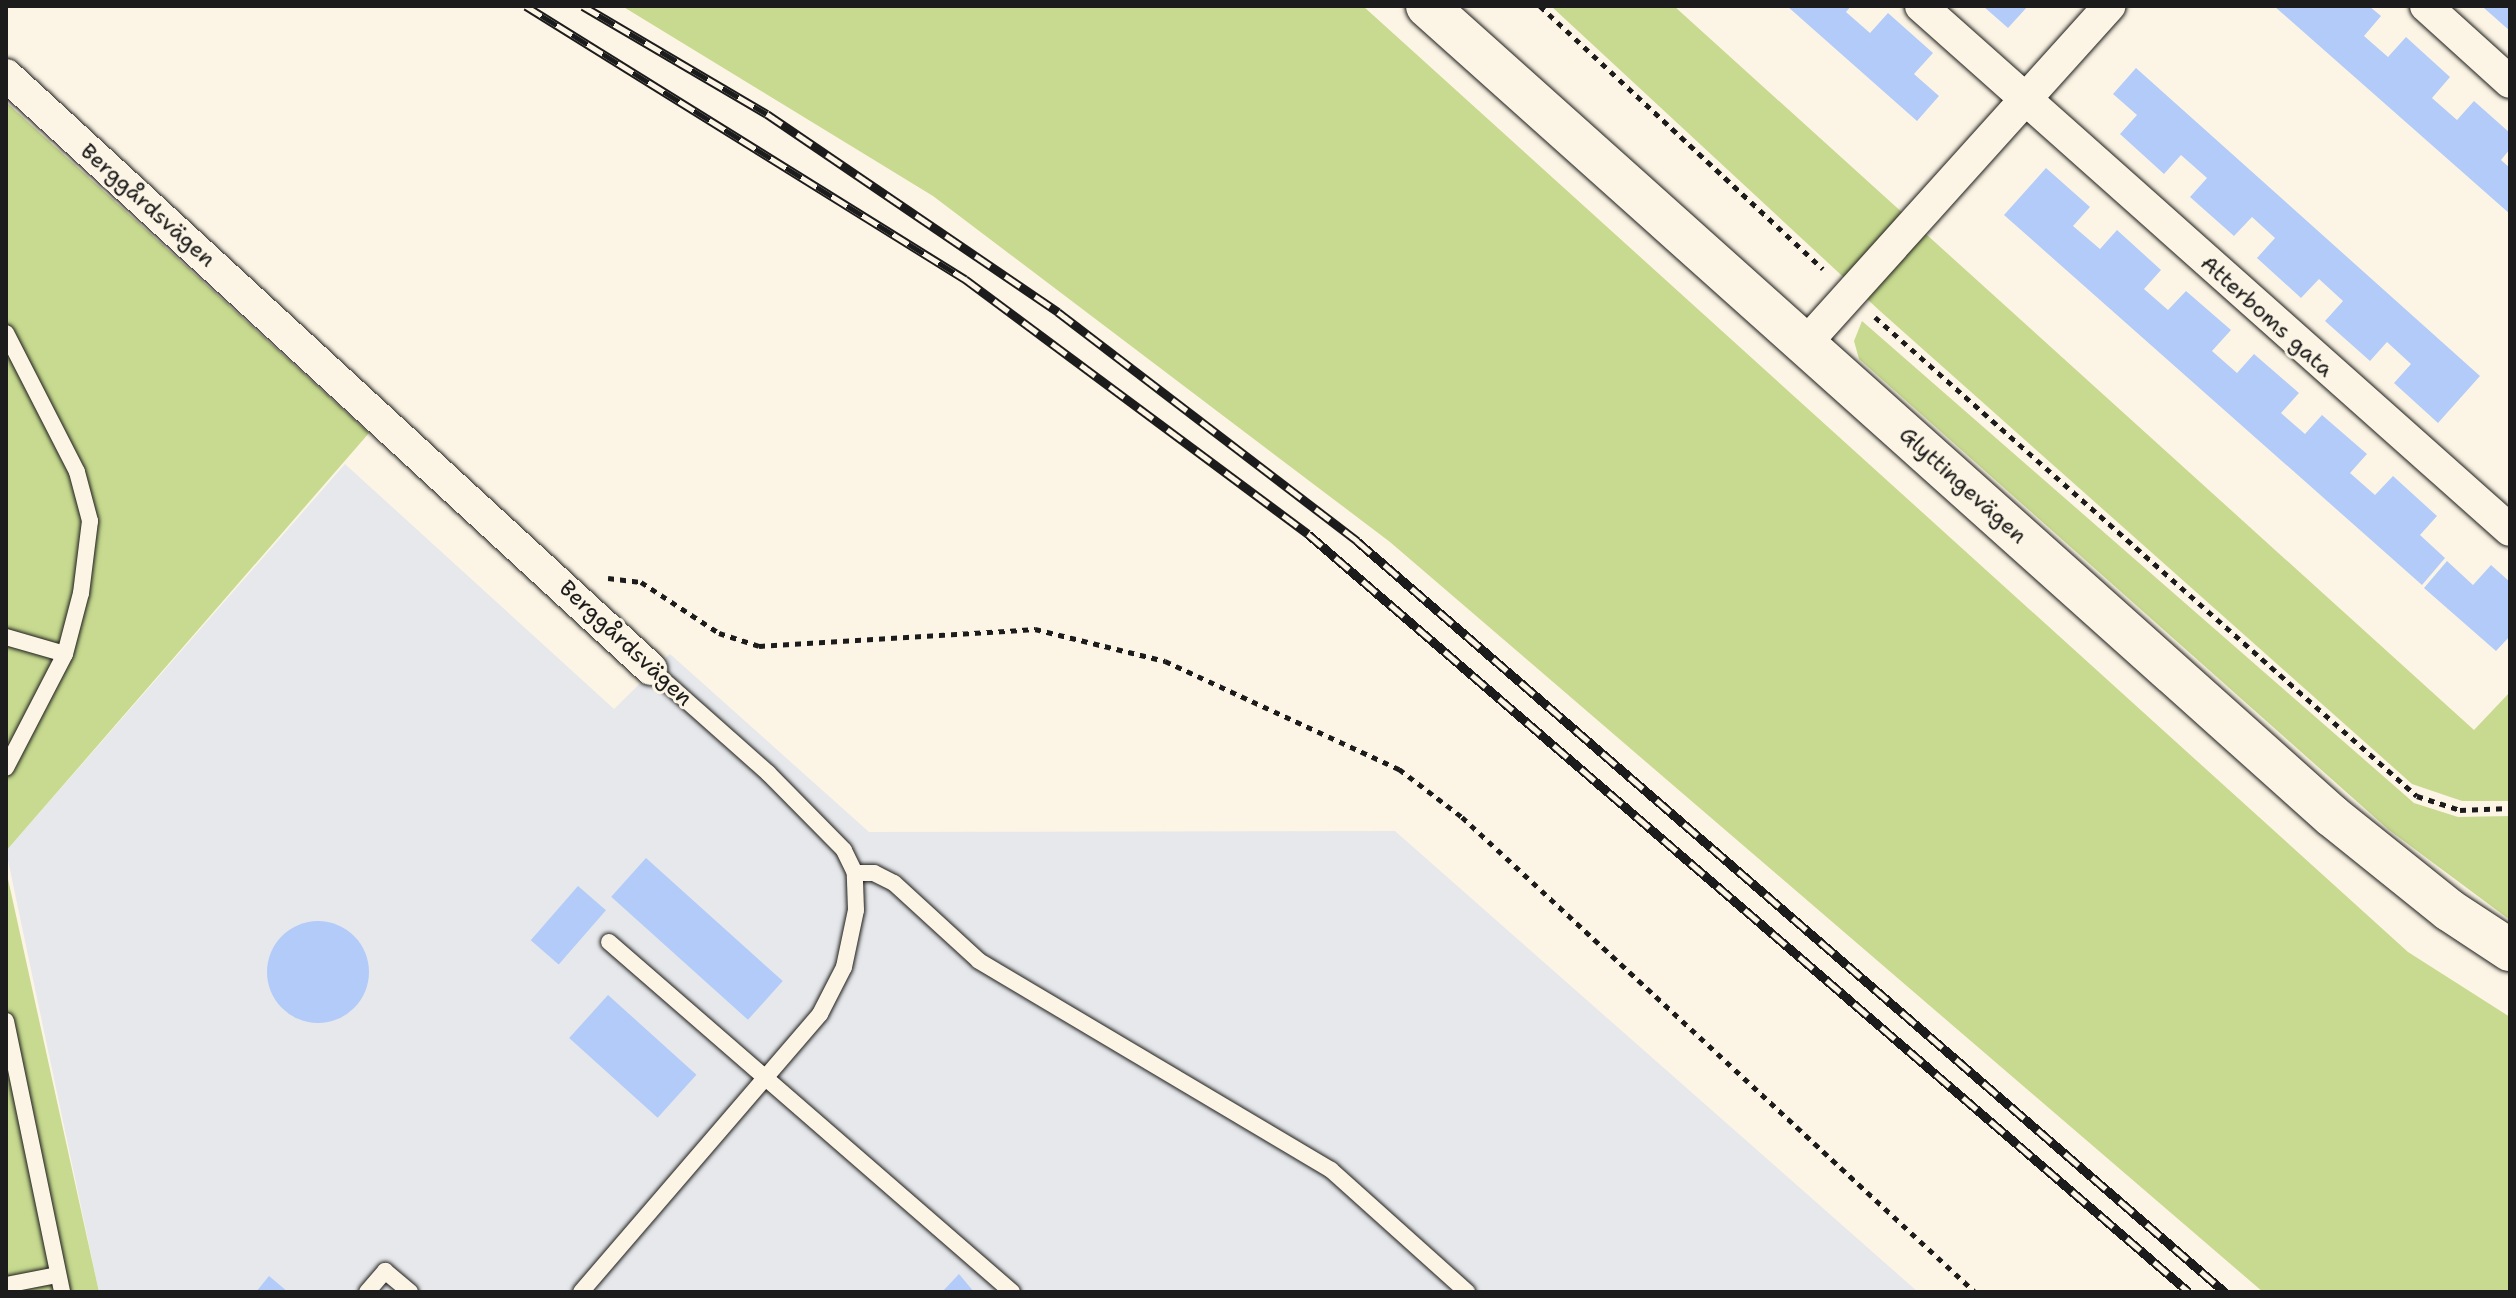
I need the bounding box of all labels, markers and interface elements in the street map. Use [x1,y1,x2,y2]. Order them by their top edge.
street label: Berggårdsvägen [75,138,221,272]
street label: Atterboms gata [2195,250,2339,382]
street label: Glyttingevägen [1894,421,2032,549]
street label: Berggårdsvägen [554,575,698,711]

